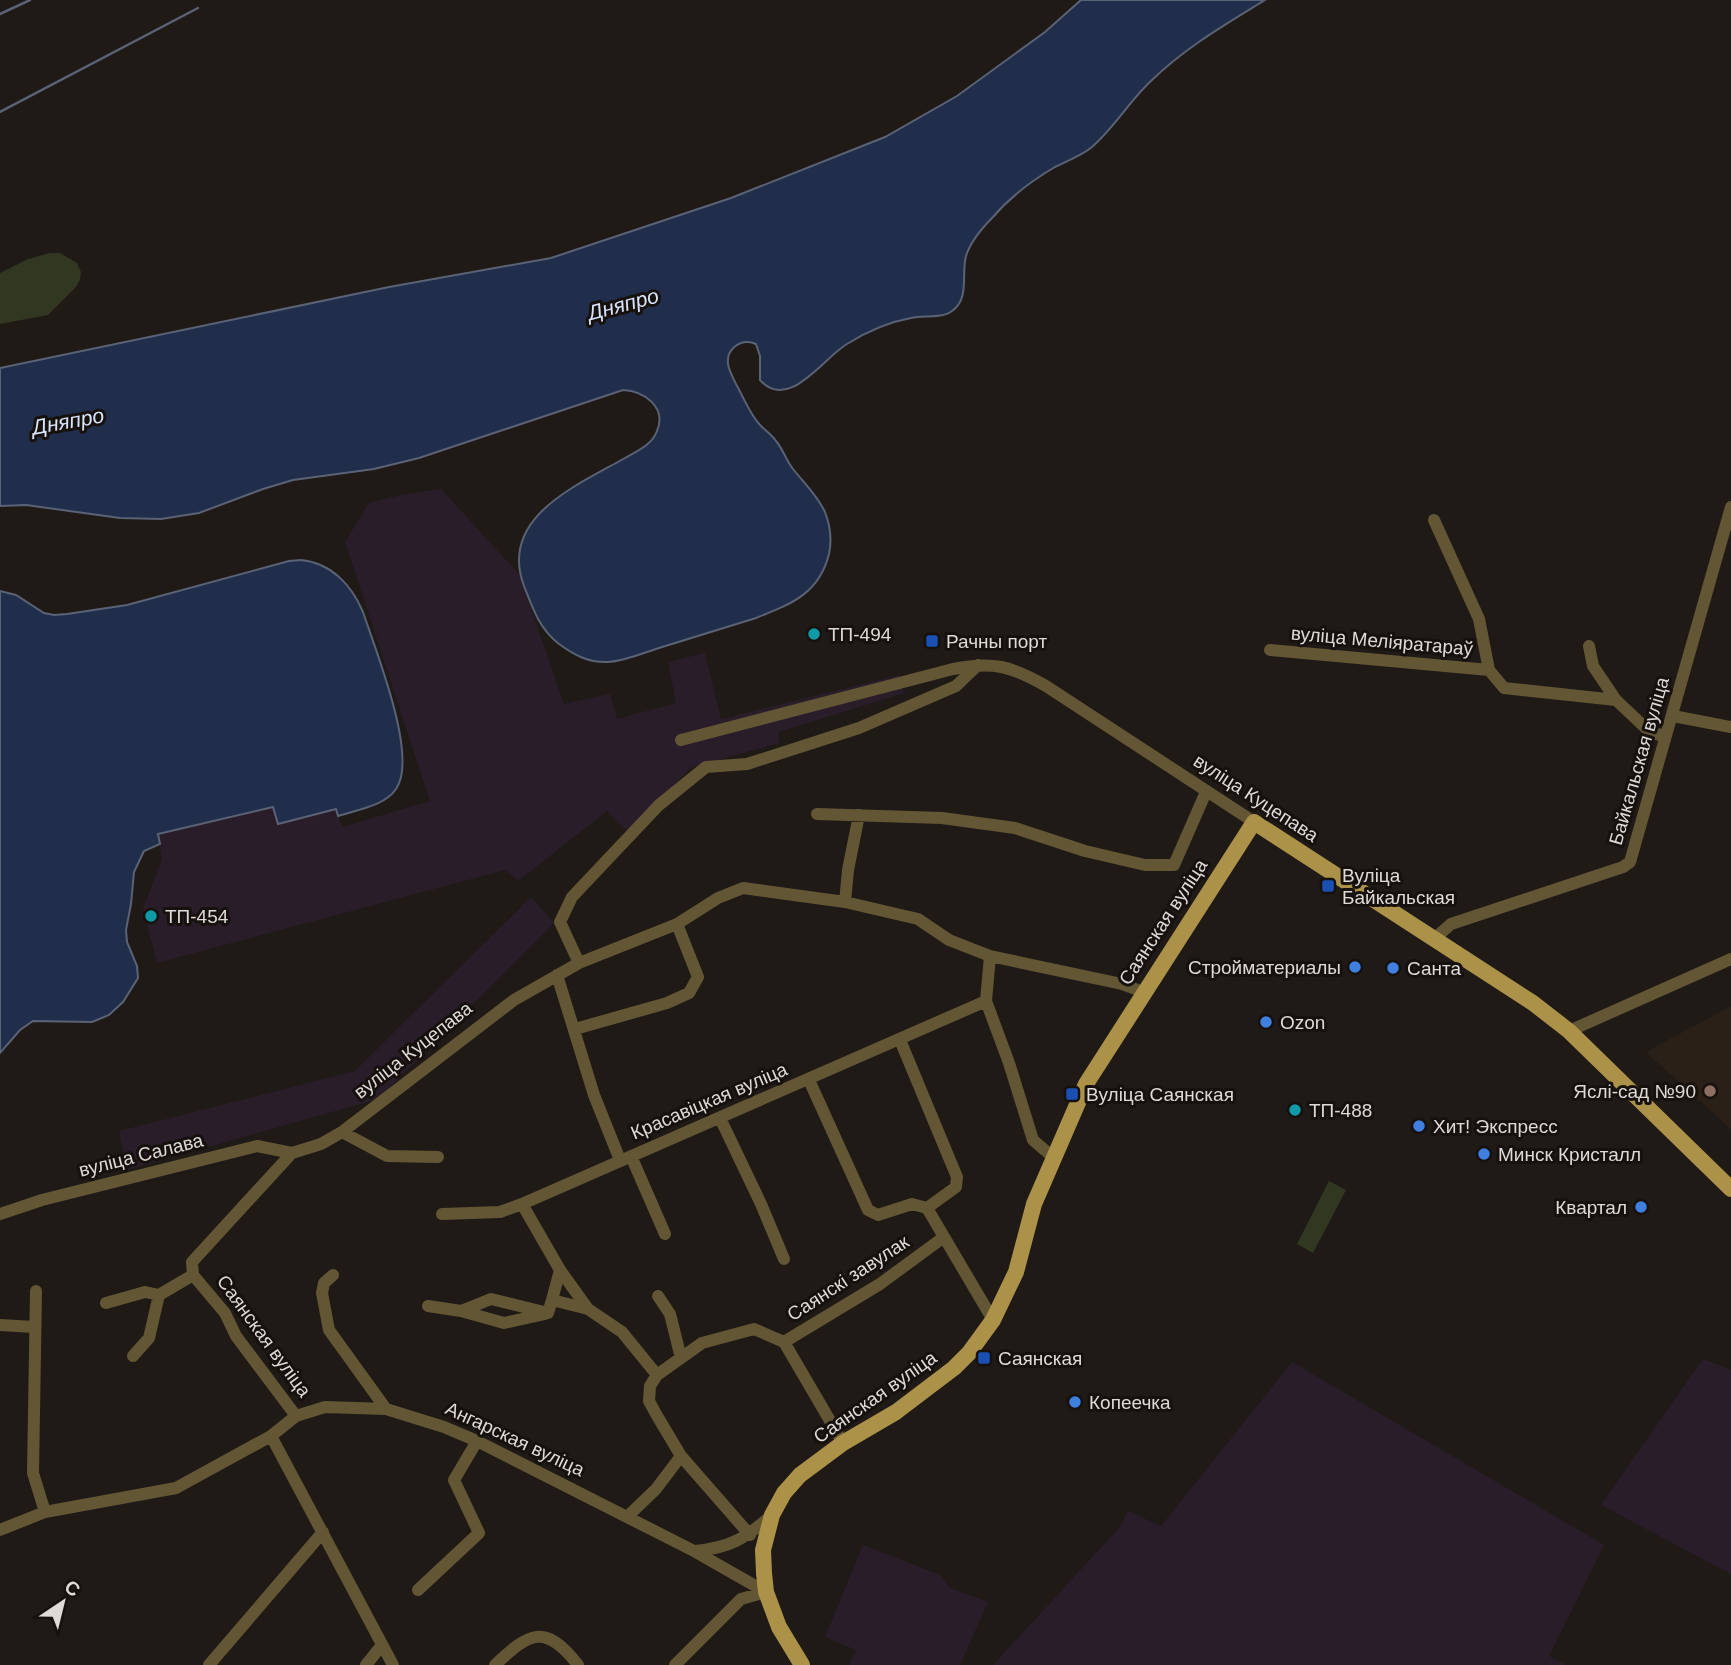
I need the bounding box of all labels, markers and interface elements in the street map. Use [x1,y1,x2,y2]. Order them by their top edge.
water label: Дняпро [583,283,661,325]
water label: Дняпро [28,403,106,439]
street label: вуліца Меліяратараў [1290,623,1474,659]
place label: ТП-494 [828,624,892,645]
marker: ТП-494 [806,626,822,642]
place label: Рачны порт [946,631,1048,652]
marker: Рачны порт [924,633,940,649]
street label: Байкальская вуліца [1605,674,1673,847]
street label: вуліца Куцепава [1190,750,1322,846]
street label: Саянская вуліца [1115,855,1212,989]
place label: Вуліца Байкальская [1342,865,1455,908]
marker: Вуліца Байкальская [1320,878,1336,894]
place label: ТП-454 [165,906,229,927]
marker: ТП-454 [143,908,159,924]
place label: Стройматериалы [1188,957,1341,978]
place label: Санта [1407,958,1461,979]
marker: Стройматериалы [1347,959,1363,975]
marker: Санта [1385,960,1401,976]
street label: вуліца Куцепава [350,997,477,1103]
place label: Ozon [1280,1012,1325,1033]
marker: Ozon [1258,1014,1274,1030]
street label: Красавіцкая вуліца [628,1058,791,1143]
place label: Яслі-сад №90 [1573,1081,1696,1102]
marker: Яслі-сад №90 [1702,1083,1718,1099]
place label: Вуліца Саянская [1086,1084,1234,1105]
marker: Вуліца Саянская [1064,1086,1080,1102]
place label: ТП-488 [1309,1100,1372,1121]
marker: ТП-488 [1287,1102,1303,1118]
place label: Хит! Экспресс [1433,1116,1558,1137]
marker: Хит! Экспресс [1411,1118,1427,1134]
street label: вуліца Салава [77,1129,206,1181]
place label: Минск Кристалл [1498,1144,1641,1165]
marker: Минск Кристалл [1476,1146,1492,1162]
place label: Квартал [1555,1197,1627,1218]
marker: Квартал [1633,1199,1649,1215]
street label: Саянскі завулак [783,1231,913,1325]
street label: Саянская вуліца [213,1271,315,1401]
street label: Саянская вуліца [810,1347,941,1447]
place label: Саянская [998,1348,1082,1369]
marker: Саянская [976,1350,992,1366]
place label: Копеечка [1089,1392,1171,1413]
marker: Копеечка [1067,1394,1083,1410]
street label: Ангарская вуліца [442,1398,588,1481]
north arrow [28,1567,98,1637]
text: С [61,1576,84,1601]

